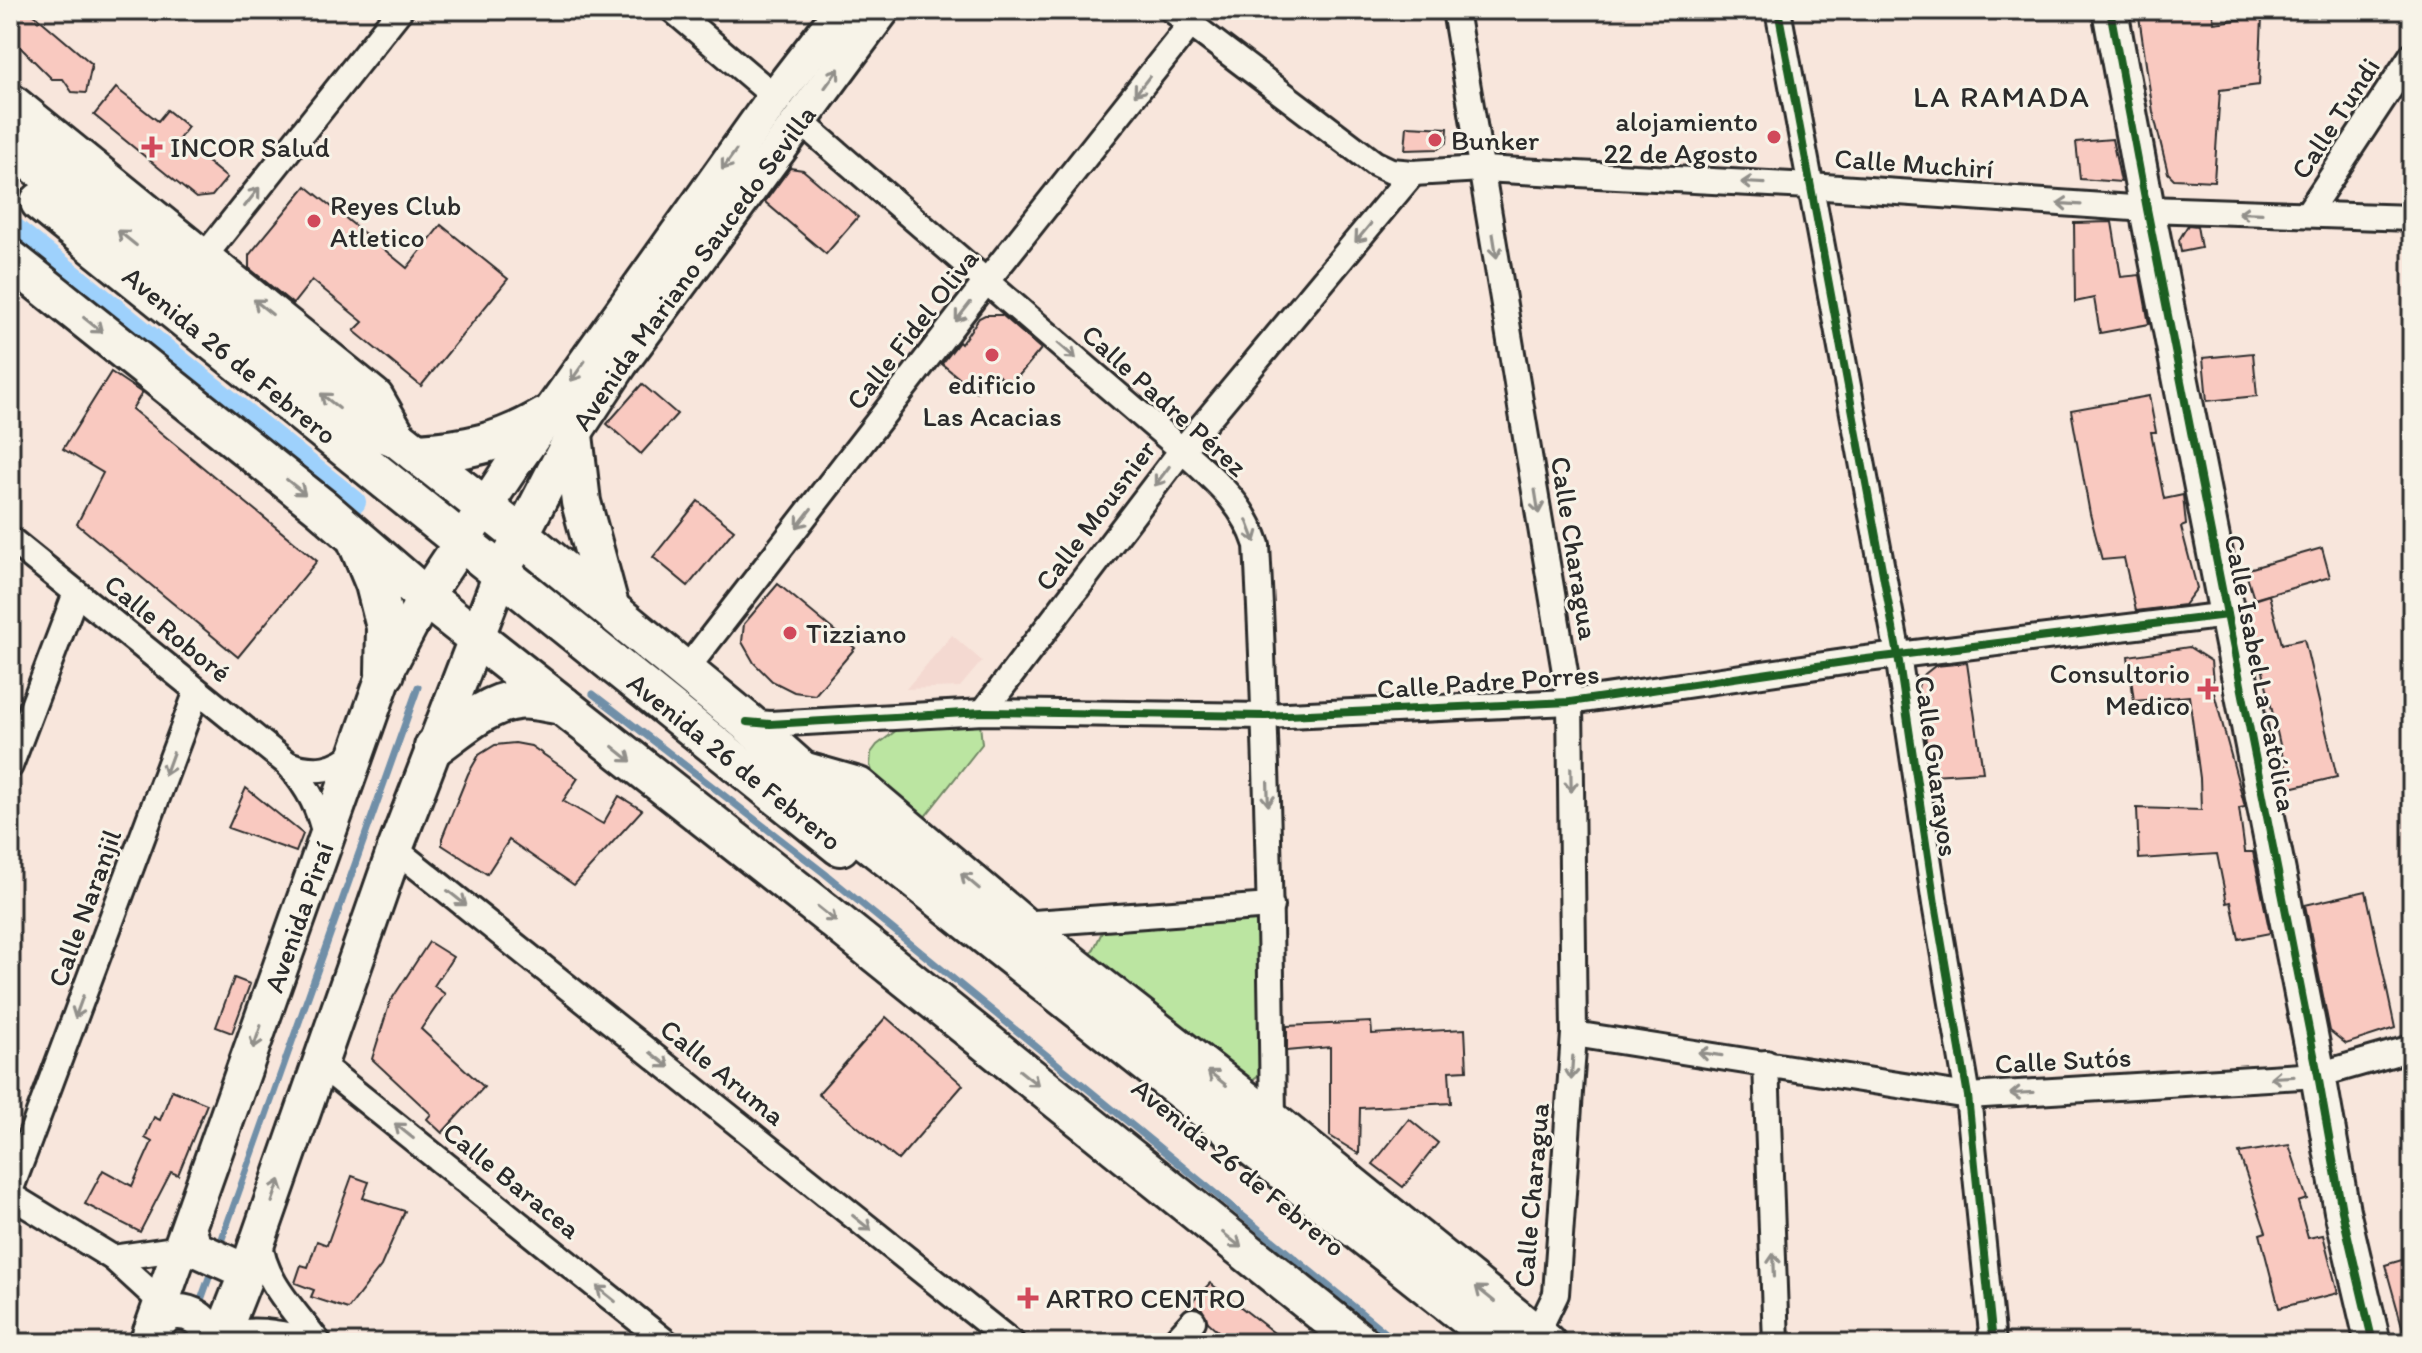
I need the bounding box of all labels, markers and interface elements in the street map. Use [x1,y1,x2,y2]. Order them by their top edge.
street label: Calle Tundi [2283,51,2387,185]
one-way arrow [824,67,841,89]
one-way arrow [1133,75,1150,96]
district label: LA RAMADA [1913,78,2091,115]
street label: Avenida Mariano Saucedo Sevilla [564,98,823,437]
place label: alojamiento 22 de Agosto [1604,104,1758,170]
place label: Bunker [1451,123,1539,157]
marker: alojamiento 22 de Agosto [1765,128,1783,146]
place label: INCOR Salud [170,130,330,164]
marker: Bunker [1426,131,1444,149]
marker: INCOR Salud [141,136,163,158]
street label: Calle Muchirí [1833,140,1995,186]
one-way arrow [721,149,738,170]
one-way arrow [1740,176,1767,191]
one-way arrow [243,187,260,208]
place label: Reyes Club Atletico [330,188,461,254]
one-way arrow [2056,196,2083,211]
one-way arrow [2237,205,2264,220]
marker: Reyes Club Atletico [305,212,323,230]
one-way arrow [1354,222,1372,243]
one-way arrow [117,229,138,247]
one-way arrow [1488,233,1503,258]
street label: Calle Fidel Oliva [838,241,986,416]
street label: Avenida 26 de Febrero [116,259,344,451]
one-way arrow [253,298,274,316]
one-way arrow [954,301,971,322]
one-way arrow [82,316,103,334]
street label: Calle Padre Pérez [1075,317,1255,483]
one-way arrow [1056,342,1076,360]
marker: edificio Las Acacias [983,346,1001,364]
one-way arrow [570,360,586,382]
place label: edificio Las Acacias [922,367,1062,433]
one-way arrow [320,392,340,410]
street label: Calle Mousnier [1027,433,1163,597]
street label: Calle Charagua [1544,454,1606,643]
one-way arrow [1153,465,1170,486]
one-way arrow [285,478,306,496]
one-way arrow [1531,489,1546,515]
one-way arrow [795,507,812,528]
one-way arrow [1245,518,1259,543]
street label: Calle Isabel La Católica [2217,532,2305,815]
street label: Calle Roboré [98,567,238,689]
place label: Tizziano [806,616,907,650]
marker: Tizziano [781,624,799,642]
street label: Calle Padre Porres [1376,656,1600,706]
place label: Consultorio Medico [2049,656,2190,722]
street label: Avenida 26 de Febrero [621,665,849,858]
street label: Calle Guarayos [1907,673,1967,859]
marker: Consultorio Medico [2197,678,2219,700]
one-way arrow [612,745,632,763]
one-way arrow [161,751,176,776]
one-way arrow [1563,766,1579,793]
one-way arrow [1260,780,1275,807]
street label: Calle Naranjil [40,825,128,991]
street label: Avenida Piraí [256,837,341,997]
one-way arrow [960,872,981,890]
one-way arrow [446,889,467,906]
one-way arrow [816,905,837,923]
one-way arrow [71,994,85,1019]
street label: Calle Aruma [654,1011,793,1133]
one-way arrow [248,1025,263,1050]
street label: Calle Sutós [1994,1039,2132,1081]
one-way arrow [1698,1046,1723,1061]
one-way arrow [649,1051,670,1069]
one-way arrow [1564,1054,1579,1081]
one-way arrow [1019,1068,1040,1086]
street label: Avenida 26 de Febrero [1125,1070,1353,1264]
one-way arrow [1207,1070,1228,1087]
one-way arrow [2269,1070,2296,1085]
one-way arrow [2009,1086,2036,1101]
street label: Calle Charagua [1506,1101,1556,1289]
street label: Calle Baracea [436,1114,588,1246]
one-way arrow [394,1122,415,1140]
one-way arrow [269,1179,284,1204]
one-way arrow [852,1213,873,1231]
one-way arrow [1221,1232,1242,1249]
one-way arrow [1766,1252,1781,1279]
place label: ARTRO CENTRO [1046,1281,1246,1315]
one-way arrow [597,1285,617,1303]
one-way arrow [1475,1285,1496,1303]
marker: ARTRO CENTRO [1017,1287,1039,1309]

